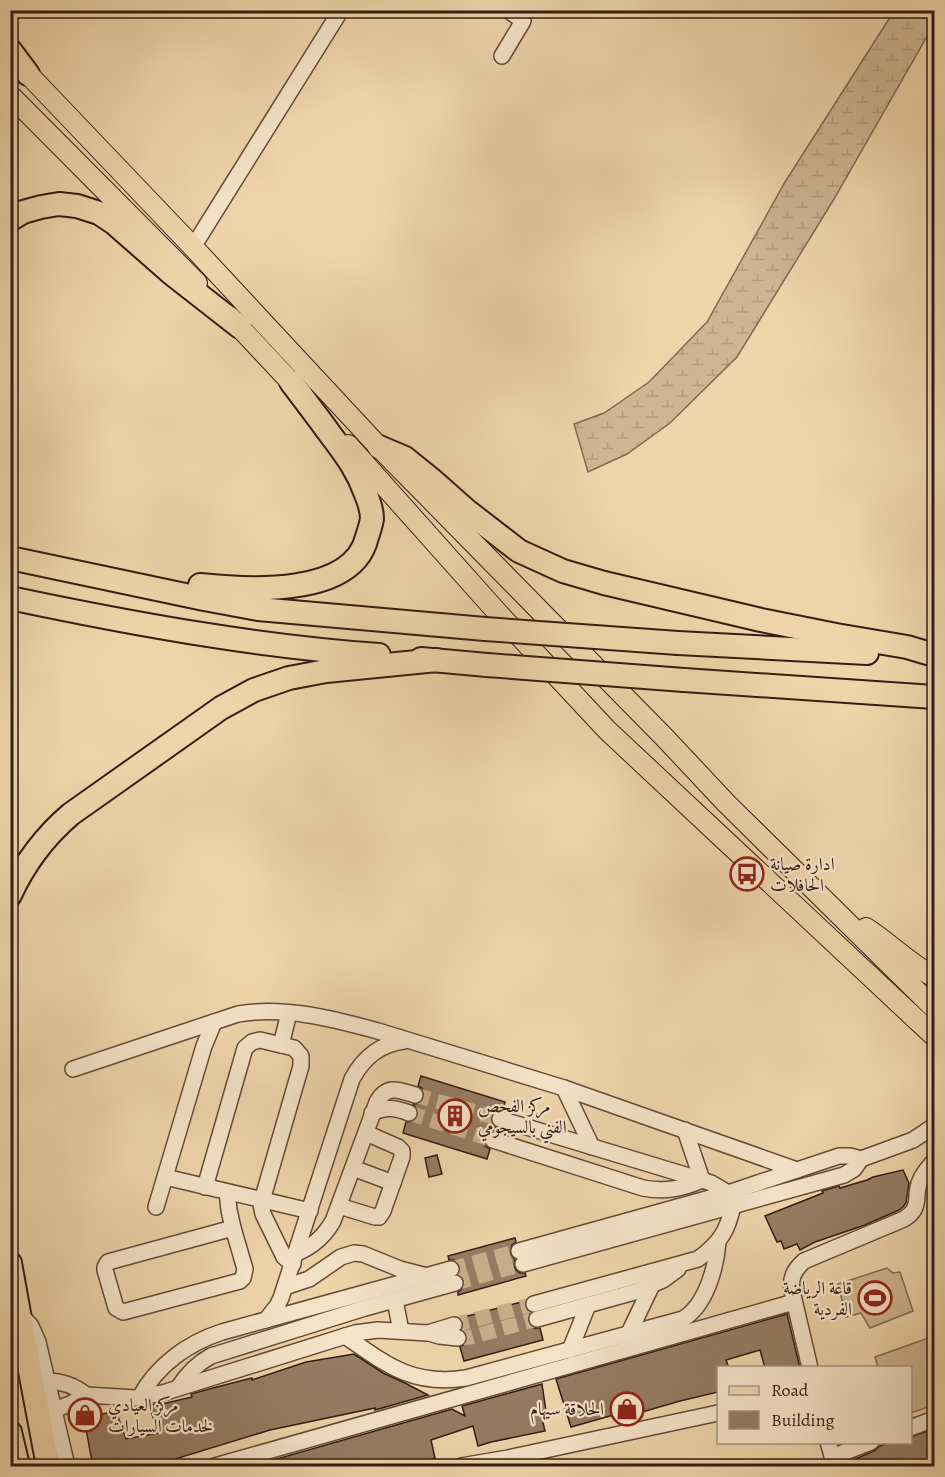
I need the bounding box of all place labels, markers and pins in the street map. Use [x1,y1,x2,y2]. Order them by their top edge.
place label: ادارة صيانة الحافلات [770,852,835,897]
bus stop icon: ادارة صيانة الحافلات [729,856,765,892]
place label: مركز الفحص الفني بالسيجومي [478,1094,567,1144]
building icon: مركز الفحص الفني بالسيجومي [437,1098,473,1134]
place label: قاعة الرياضة الفردية [783,1276,852,1321]
sports icon: قاعة الرياضة الفردية [857,1280,893,1316]
shop icon: الحلاقة سيهام [609,1391,645,1427]
place label: مركز العيادي لخدمات السيارات [108,1393,213,1438]
shop icon: مركز العيادي لخدمات السيارات [67,1397,103,1433]
place label: الحلاقة سيهام [530,1397,604,1425]

